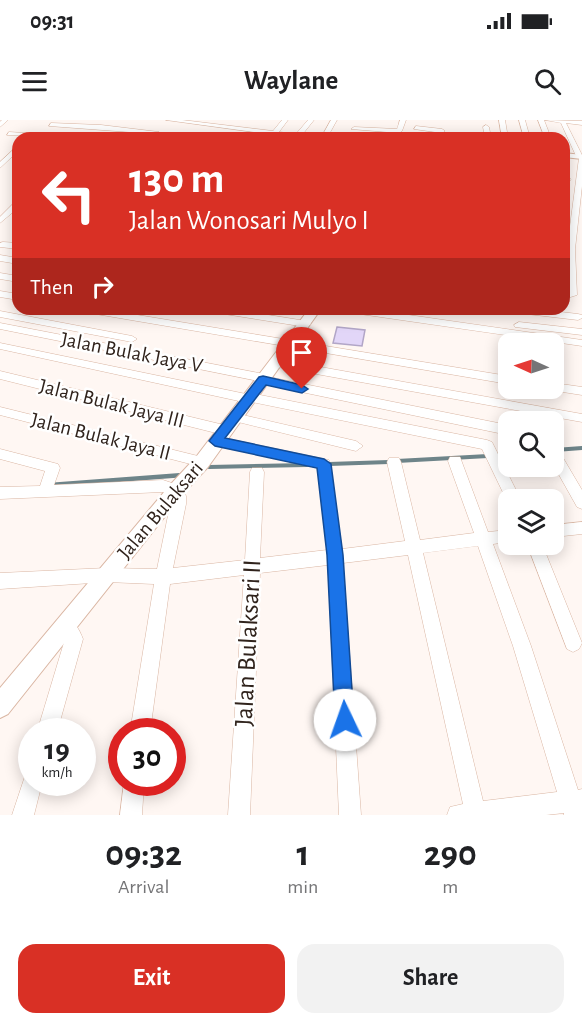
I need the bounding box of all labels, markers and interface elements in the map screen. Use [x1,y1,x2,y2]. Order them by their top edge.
text: 09:31 [30,10,75,32]
icon: menu [18,65,51,98]
icon: search [531,65,564,98]
text: Waylane [244,67,338,94]
icon: left [30,156,108,234]
text: 130 m [129,158,224,200]
text: Jalan Wonosari Mulyo I [129,207,369,234]
icon: right [86,270,119,303]
text: Then [30,276,74,298]
pin [276,327,327,389]
street label: Jalan Bulak Jaya V [59,328,205,377]
north arrow [498,333,564,399]
map controls [498,333,564,555]
icon: arrive [285,336,318,369]
street label: Jalan Bulak Jaya III [37,375,187,432]
street label: Jalan Bulak Jaya II [29,409,173,464]
button: search [498,411,564,477]
street label: Jalan Bulaksari [114,457,207,563]
button: layers [498,489,564,555]
street label: Jalan Bulaksari II [231,559,265,727]
position arrow [313,688,377,752]
speed limit sign: 30 [108,718,186,796]
text: 19 [44,735,70,765]
text: km/h [42,765,72,780]
text: 09:32 [105,836,182,872]
text: 1 [296,836,309,872]
text: 290 [424,836,477,872]
text: Arrival [118,877,169,897]
text: min [287,877,318,897]
text: m [442,877,458,897]
button: Exit [18,944,285,1013]
button: Share [297,944,564,1013]

